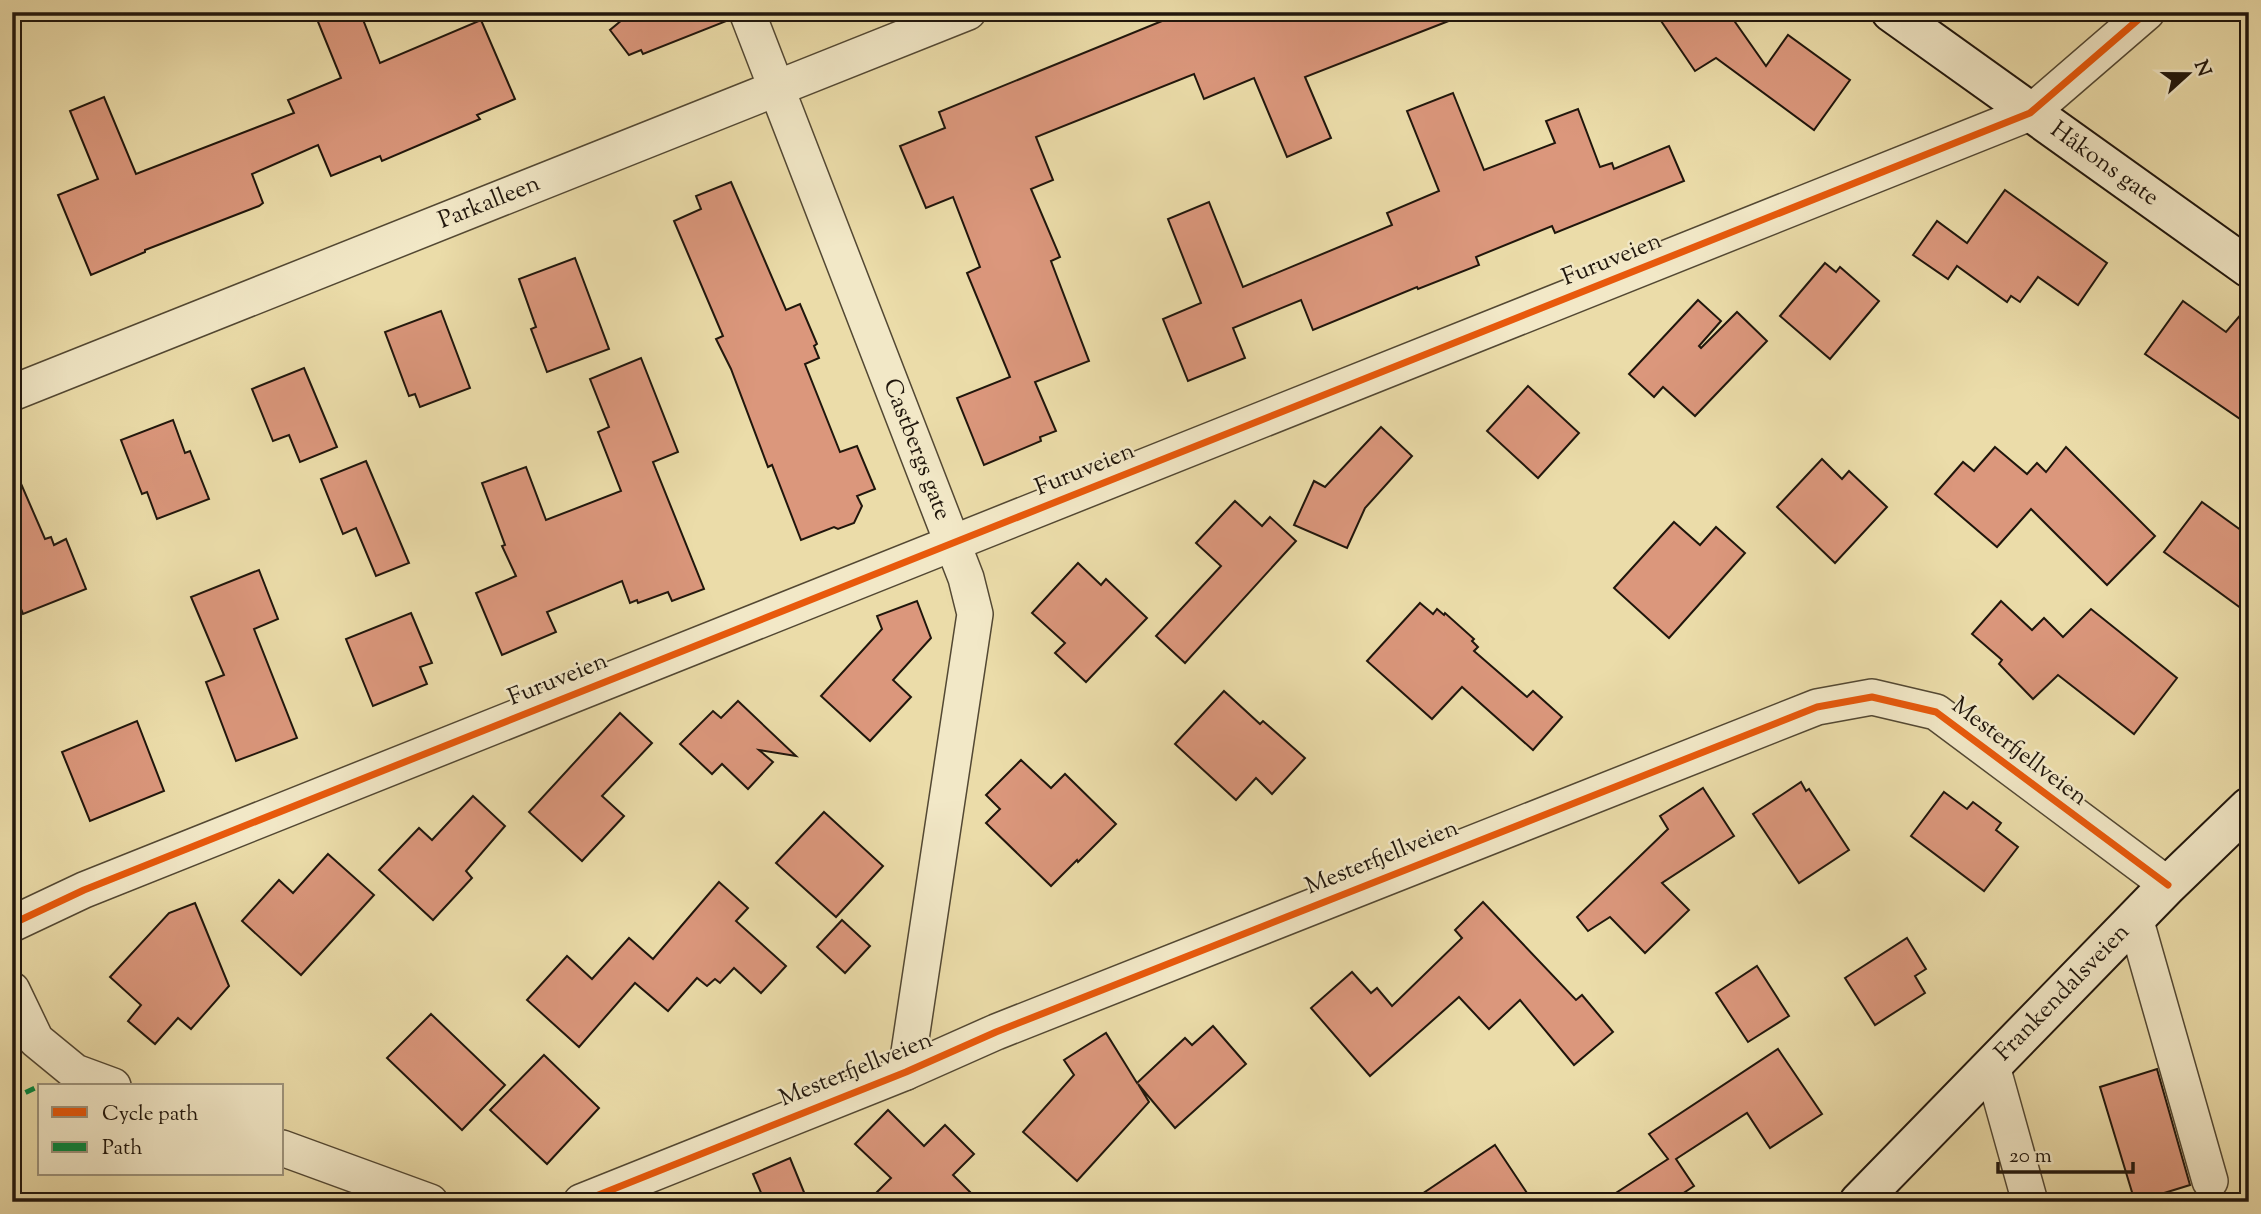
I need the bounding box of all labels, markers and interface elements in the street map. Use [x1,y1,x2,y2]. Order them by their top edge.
north arrow [2152,38,2222,108]
text: N [2186,57,2217,81]
street label: Håkons gate [2043,114,2165,215]
street label: Parkalleen [434,167,545,238]
street label: Furuveien [1557,225,1667,295]
street label: Castbergs gate [873,374,959,525]
street label: Furuveien [1030,435,1140,505]
street label: Furuveien [503,645,613,715]
street label: Mesterfjellveien [1944,690,2094,814]
street label: Mesterfjellveien [1300,812,1464,904]
street label: Frankendalsveien [1988,916,2138,1070]
street label: Mesterfjellveien [774,1024,938,1116]
legend [38,1084,284,1176]
text: Cycle path [102,1100,199,1130]
scale bar [1998,1130,2133,1174]
text: Path [102,1134,143,1164]
text: 20 m [2009,1142,2052,1172]

